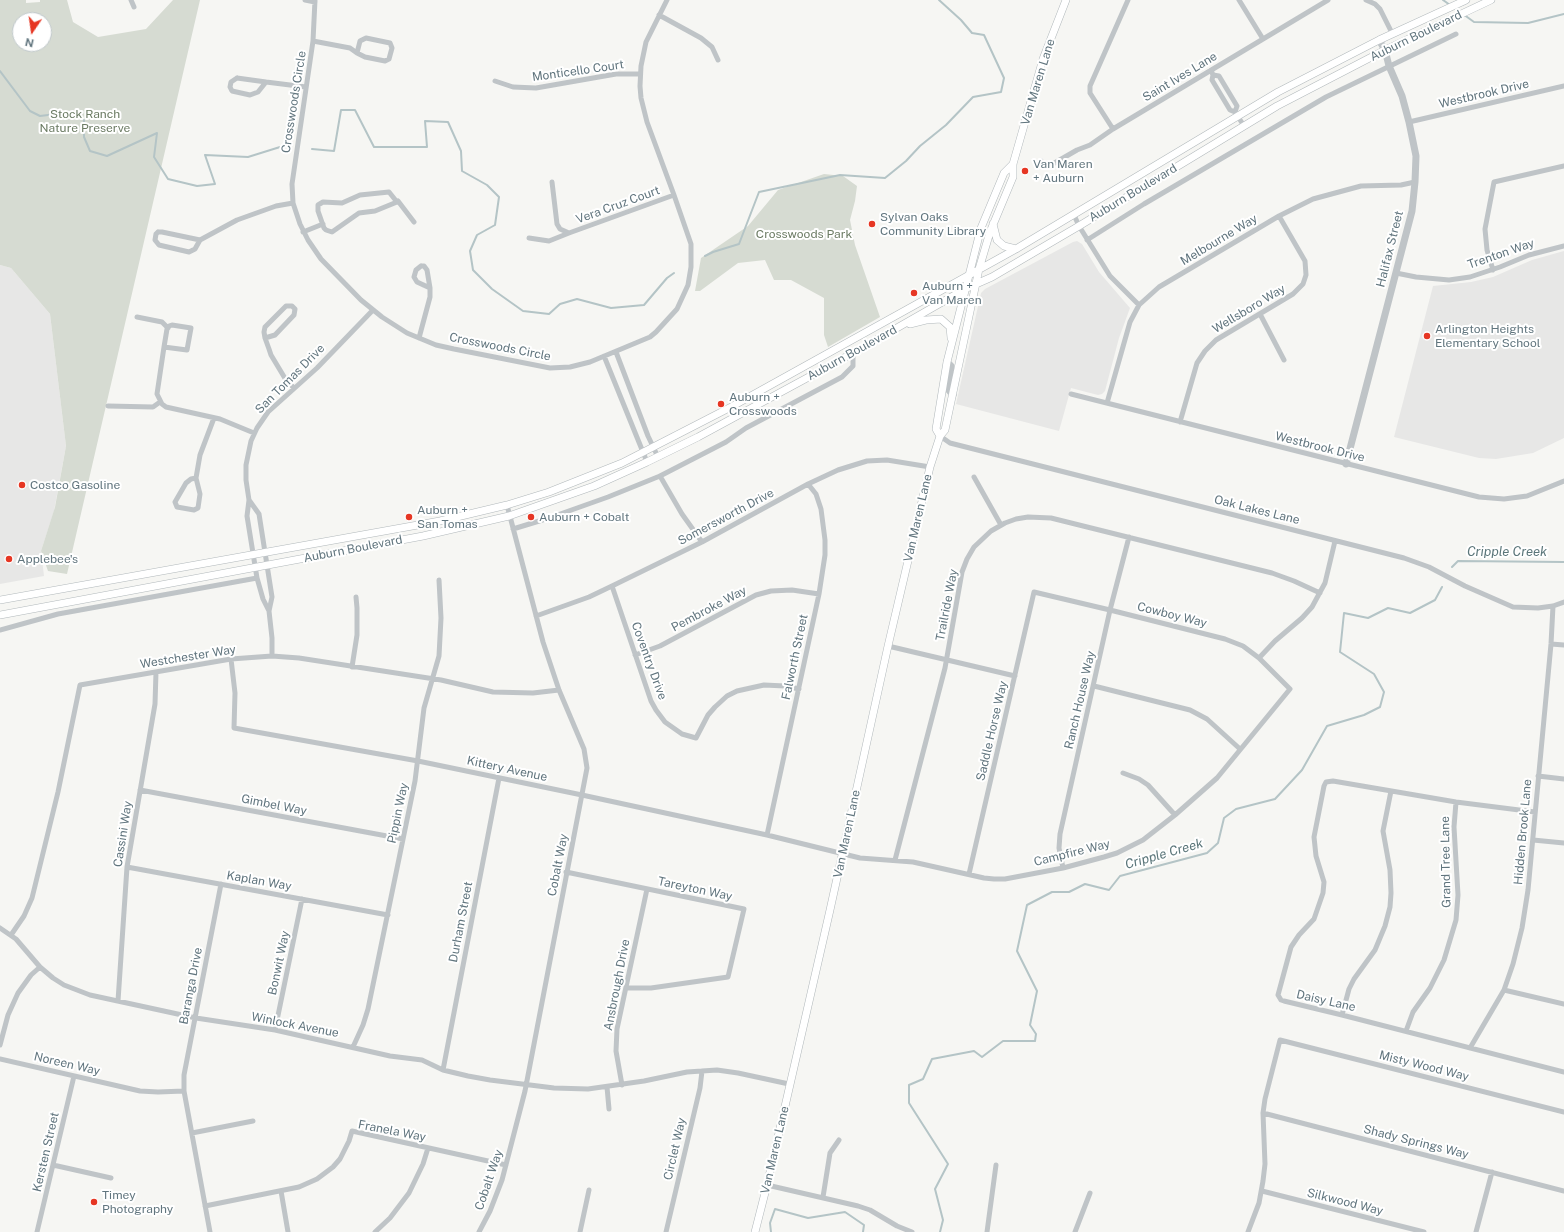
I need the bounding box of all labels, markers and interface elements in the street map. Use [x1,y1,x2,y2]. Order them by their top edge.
street label: Auburn Boulevard [1368,8,1464,64]
north arrow [12,12,52,52]
text: N [24,36,35,50]
street label: Van Maren Lane [1018,37,1058,127]
street label: Saint Ives Lane [1140,49,1220,105]
street label: Crosswoods Circle [279,50,309,154]
street label: Monticello Court [531,57,625,85]
street label: Westbrook Drive [1438,77,1530,111]
park label: Stock Ranch Nature Preserve [40,107,130,135]
place label: Van Maren + Auburn [1033,157,1093,185]
street label: Auburn Boulevard [1086,161,1180,225]
marker: Van Maren + Auburn [1020,166,1030,176]
street label: Vera Cruz Court [574,183,662,227]
street label: Halifax Street [1374,209,1406,289]
place label: Sylvan Oaks Community Library [880,210,986,238]
street label: Melbourne Way [1178,211,1260,269]
marker: Sylvan Oaks Community Library [867,219,877,229]
park label: Crosswoods Park [756,227,852,241]
street label: Trenton Way [1466,236,1536,272]
place label: Auburn + Van Maren [922,279,982,307]
street label: Wellsboro Way [1210,282,1288,336]
marker: Auburn + Van Maren [909,288,919,298]
street label: Auburn Boulevard [805,322,899,384]
place label: Arlington Heights Elementary School [1435,322,1540,350]
street label: Crosswoods Circle [448,330,552,364]
marker: Arlington Heights Elementary School [1422,331,1432,341]
street label: San Tomas Drive [252,341,328,417]
place label: Auburn + Crosswoods [729,390,797,418]
marker: Auburn + Crosswoods [716,399,726,409]
street label: Westbrook Drive [1274,429,1366,465]
street label: Van Maren Lane [901,473,935,563]
place label: Costco Gasoline [30,478,120,492]
marker: Costco Gasoline [17,480,27,490]
street label: Somersworth Drive [676,486,776,548]
street label: Oak Lakes Lane [1213,492,1301,528]
place label: Auburn + San Tomas [417,503,478,531]
place label: Auburn + Cobalt [539,510,629,524]
marker: Auburn + San Tomas [404,512,414,522]
marker: Auburn + Cobalt [526,512,536,522]
street label: Auburn Boulevard [302,532,404,566]
water label: Cripple Creek [1467,544,1547,560]
place label: Applebee's [17,552,78,566]
marker: Applebee's [4,554,14,564]
street label: Trailride Way [933,568,961,642]
street label: Pembroke Way [669,583,749,635]
street label: Cowboy Way [1136,599,1208,631]
street label: Falworth Street [779,613,811,701]
street label: Coventry Drive [628,620,670,702]
street label: Westchester Way [139,642,237,672]
street label: Ranch House Way [1062,650,1098,750]
street label: Saddle Horse Way [973,680,1011,782]
street label: Kittery Avenue [465,753,549,785]
street label: Hidden Brook Lane [1511,779,1535,885]
street label: Pippin Way [385,781,411,845]
street label: Van Maren Lane [831,789,863,879]
street label: Gimbel Way [240,792,308,818]
street label: Cassini Way [111,800,135,868]
street label: Grand Tree Lane [1438,816,1454,908]
street label: Cobalt Way [545,833,571,897]
water label: Cripple Creek [1123,835,1205,873]
street label: Campfire Way [1032,837,1112,869]
street label: Kaplan Way [225,868,293,894]
street label: Tareyton Way [656,874,734,904]
street label: Durham Street [446,880,476,964]
street label: Bonwit Way [265,930,293,996]
street label: Ansbrough Drive [601,938,633,1032]
street label: Baranga Drive [176,946,206,1026]
street label: Daisy Lane [1295,987,1357,1015]
street label: Winlock Avenue [250,1009,340,1041]
street label: Misty Wood Way [1378,1048,1470,1084]
street label: Noreen Way [32,1049,102,1079]
street label: Van Maren Lane [758,1105,792,1195]
street label: Kersten Street [30,1111,62,1193]
street label: Circlet Way [661,1116,689,1182]
street label: Franela Way [357,1117,427,1145]
street label: Shady Springs Way [1362,1122,1470,1162]
street label: Cobalt Way [472,1148,506,1212]
street label: Silkwood Way [1305,1186,1385,1218]
place label: Timey Photography [102,1188,173,1216]
marker: Timey Photography [89,1197,99,1207]

